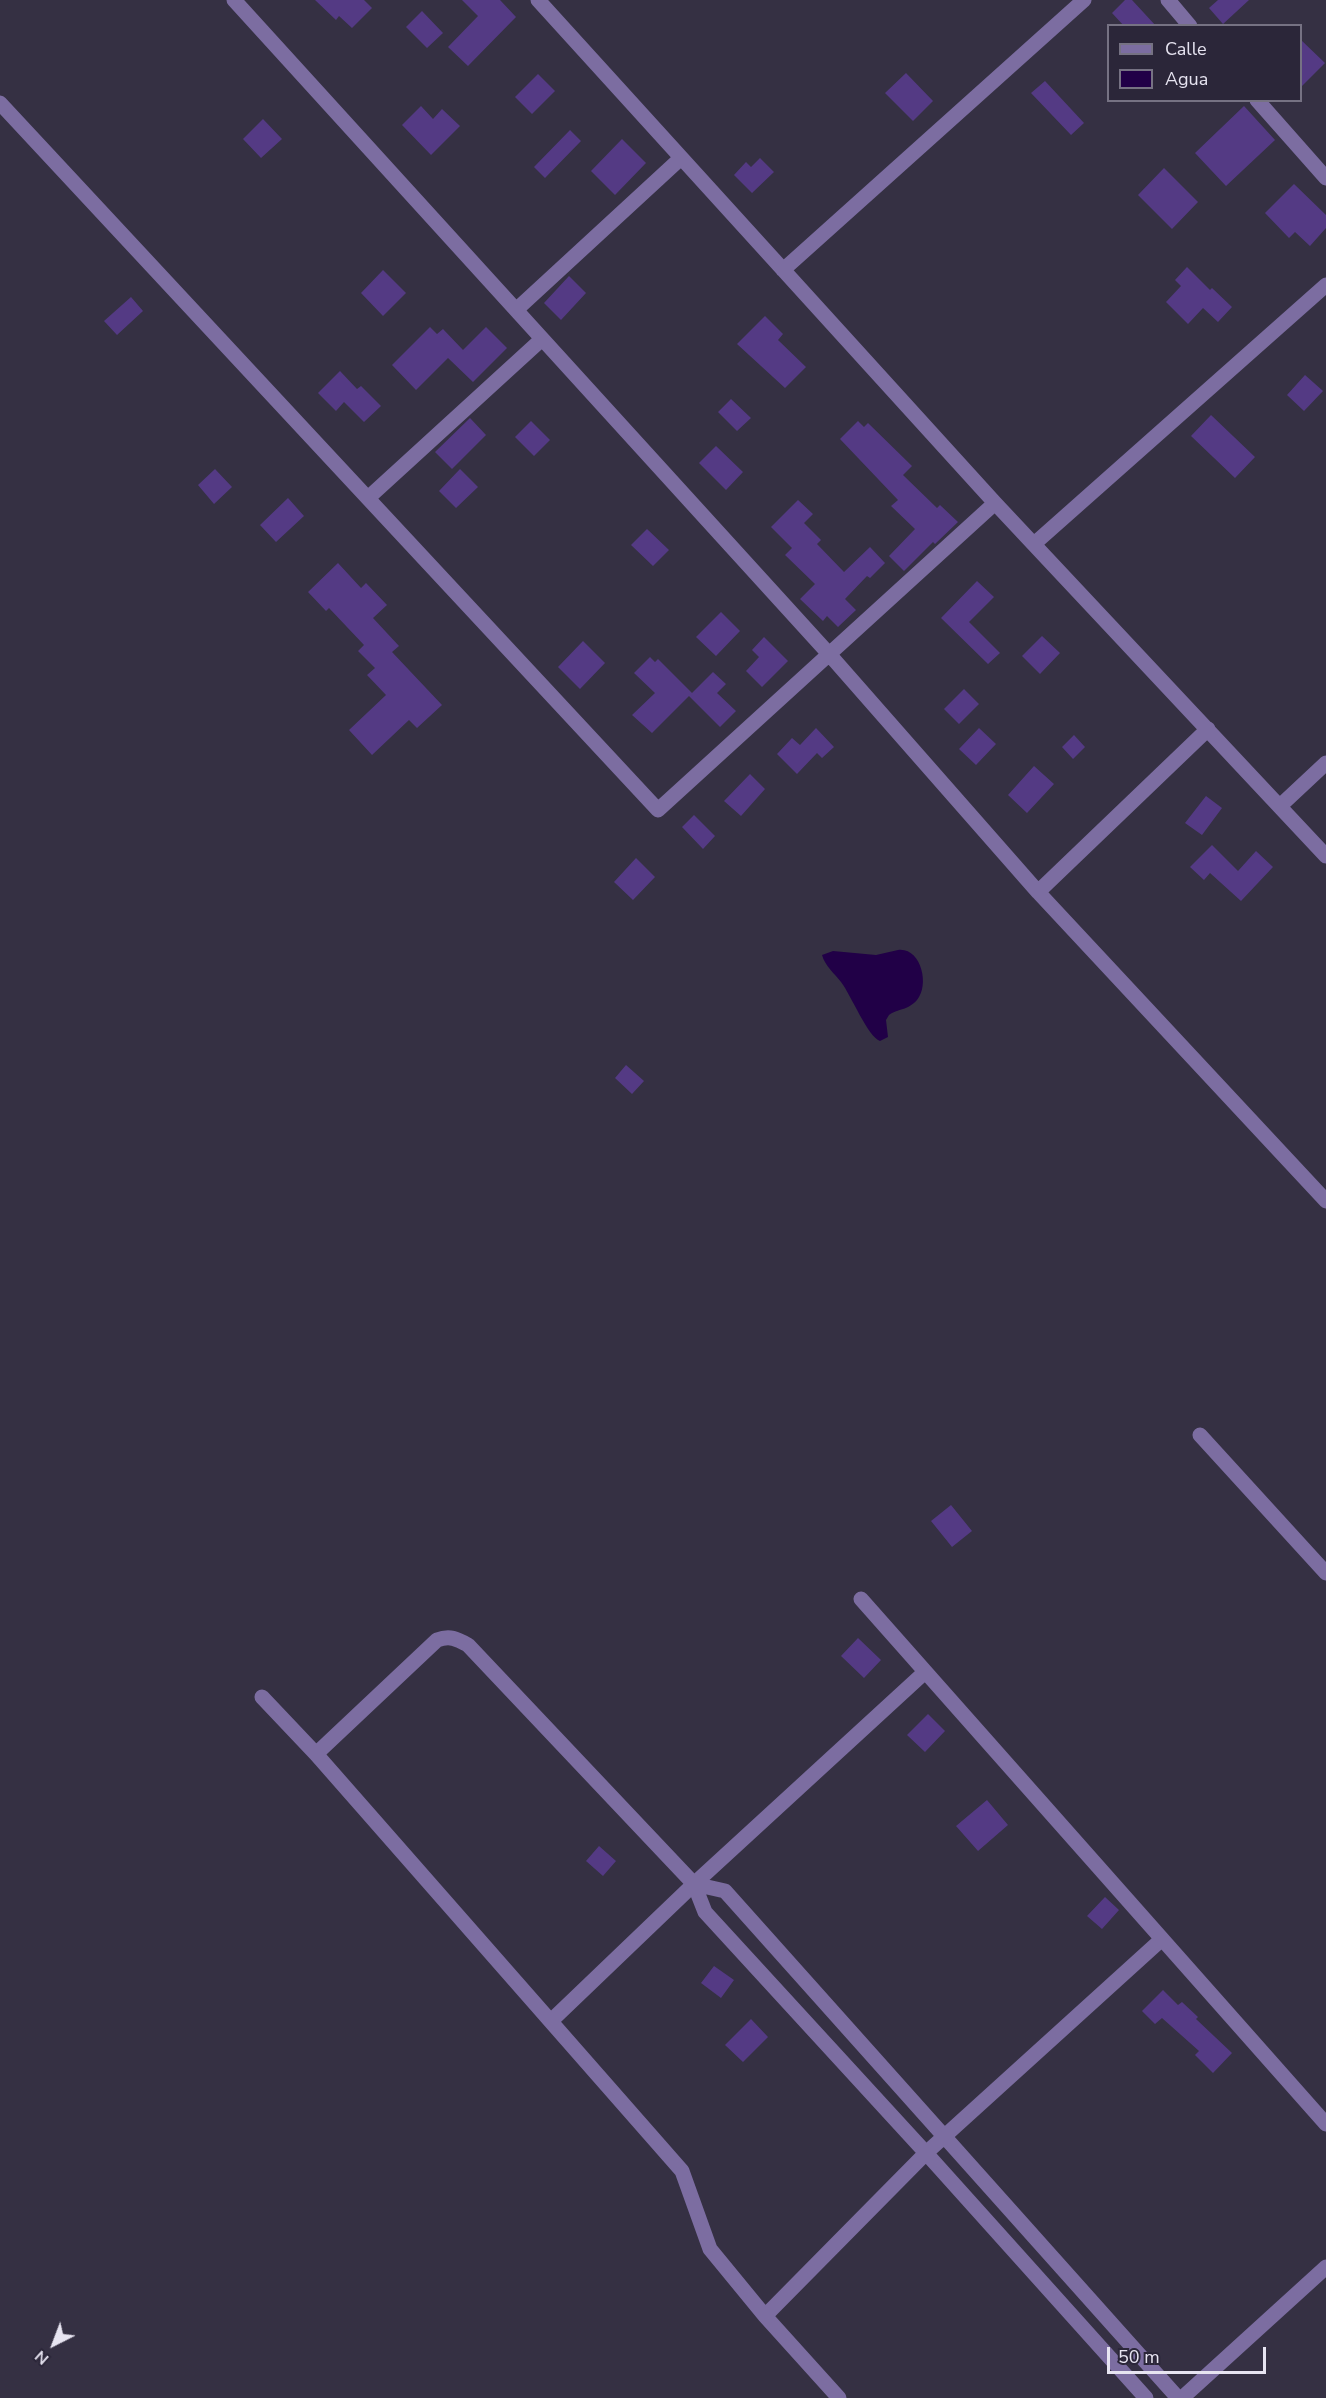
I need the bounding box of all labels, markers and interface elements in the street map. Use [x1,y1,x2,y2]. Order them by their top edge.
legend [1107,24,1302,102]
text: Calle [1165,37,1207,61]
text: Agua [1165,67,1208,91]
north arrow [24,2314,84,2374]
scale bar [1110,2335,1269,2373]
text: N [30,2345,54,2370]
text: 50 m [1118,2345,1160,2369]

